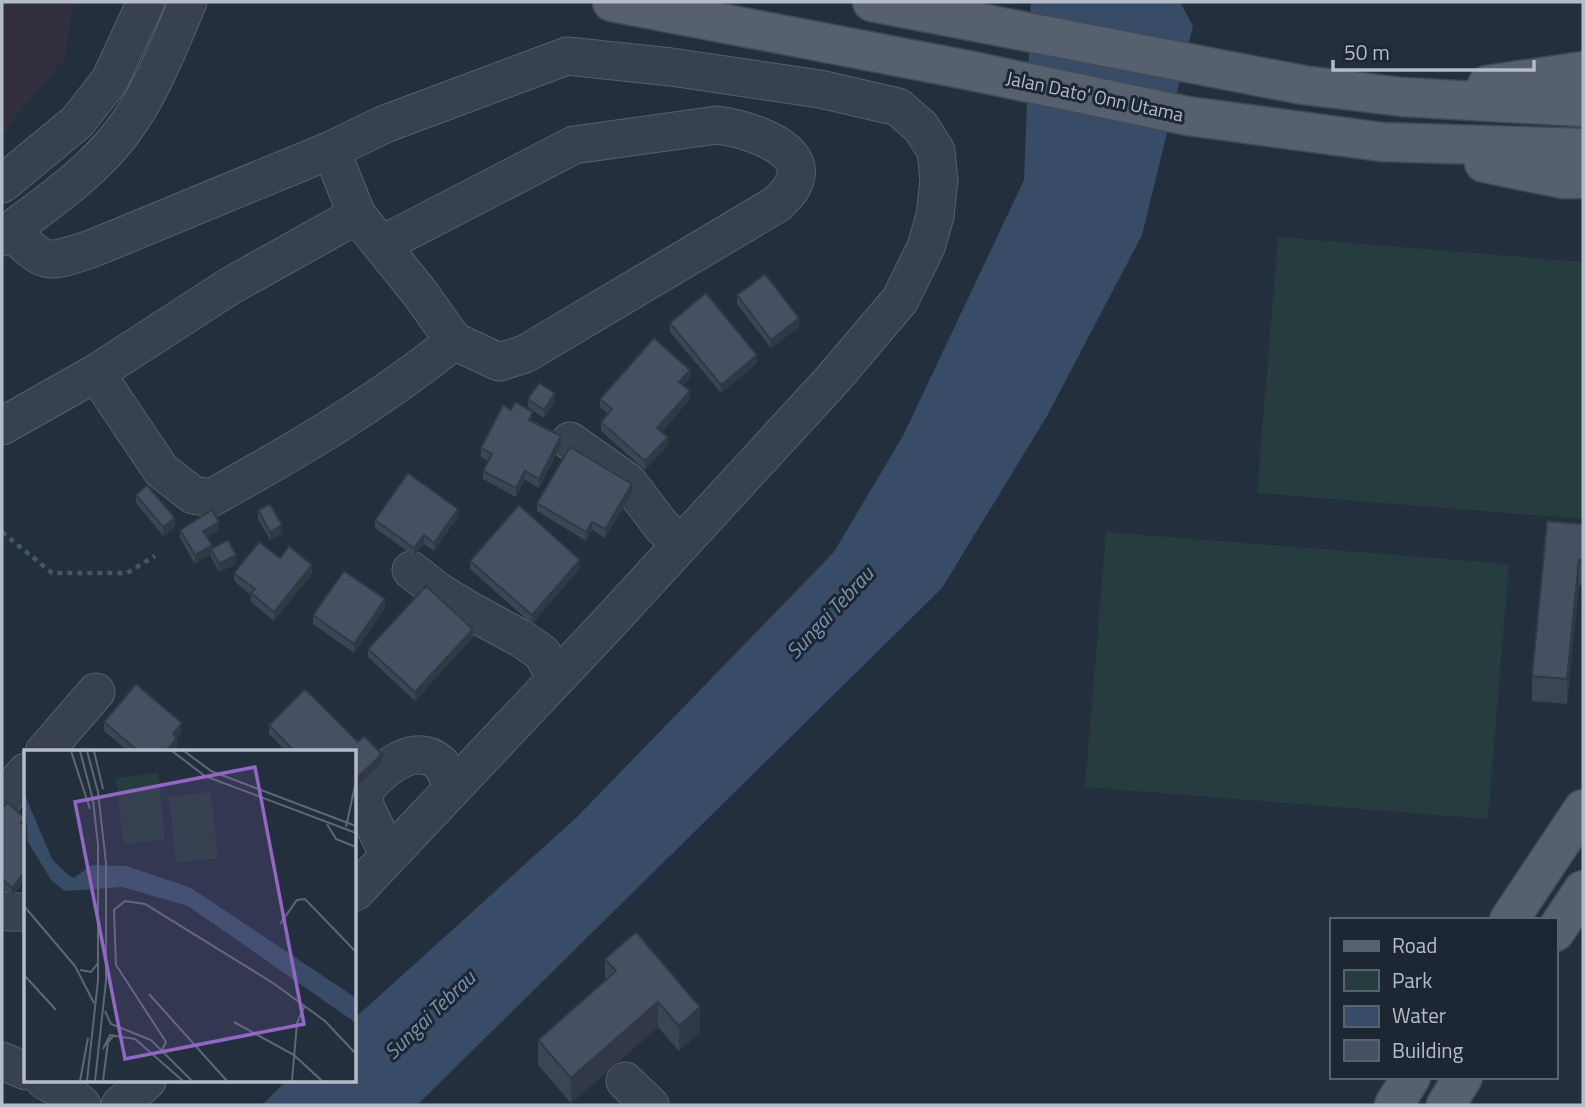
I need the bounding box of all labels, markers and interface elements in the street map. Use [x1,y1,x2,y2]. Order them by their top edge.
scale bar [1333,28,1534,72]
text: 50 m [1344,36,1390,68]
street label: Jalan Dato' Onn Utama [1004,63,1187,129]
water label: Sungai Tebrau [778,558,882,666]
inset map [24,750,357,1082]
legend [1330,918,1557,1079]
text: Road [1392,929,1437,961]
water label: Sungai Tebrau [376,961,483,1066]
text: Park [1392,964,1432,996]
text: Water [1392,999,1446,1031]
text: Building [1392,1034,1464,1066]

